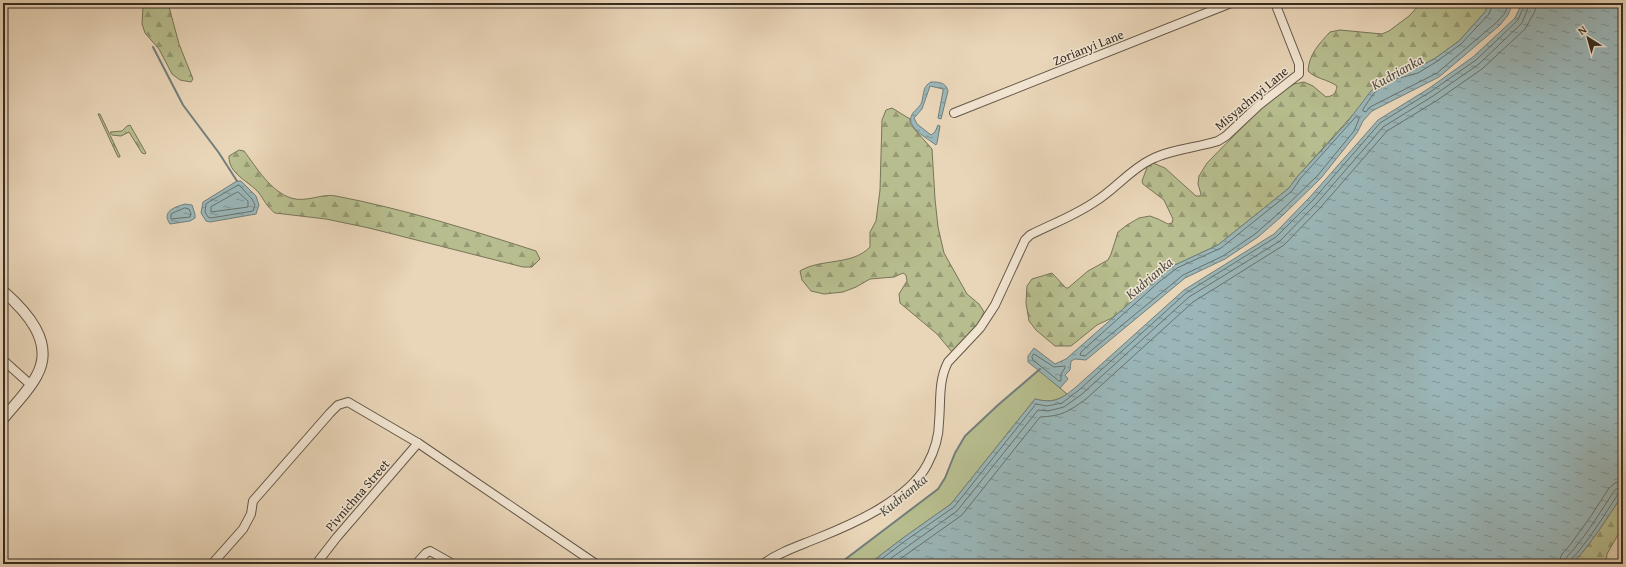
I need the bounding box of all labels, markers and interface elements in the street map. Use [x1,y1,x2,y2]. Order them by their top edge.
north arrow [1568,18,1608,58]
text: N [1574,21,1590,39]
street label: Zorianyi Lane [1050,25,1126,70]
water label: Kudrianka [1366,49,1427,95]
street label: Misyachnyi Lane [1210,62,1292,135]
water label: Kudrianka [1120,252,1178,305]
street label: Pivnichna Street [321,455,394,536]
water label: Kudrianka [874,469,932,521]

